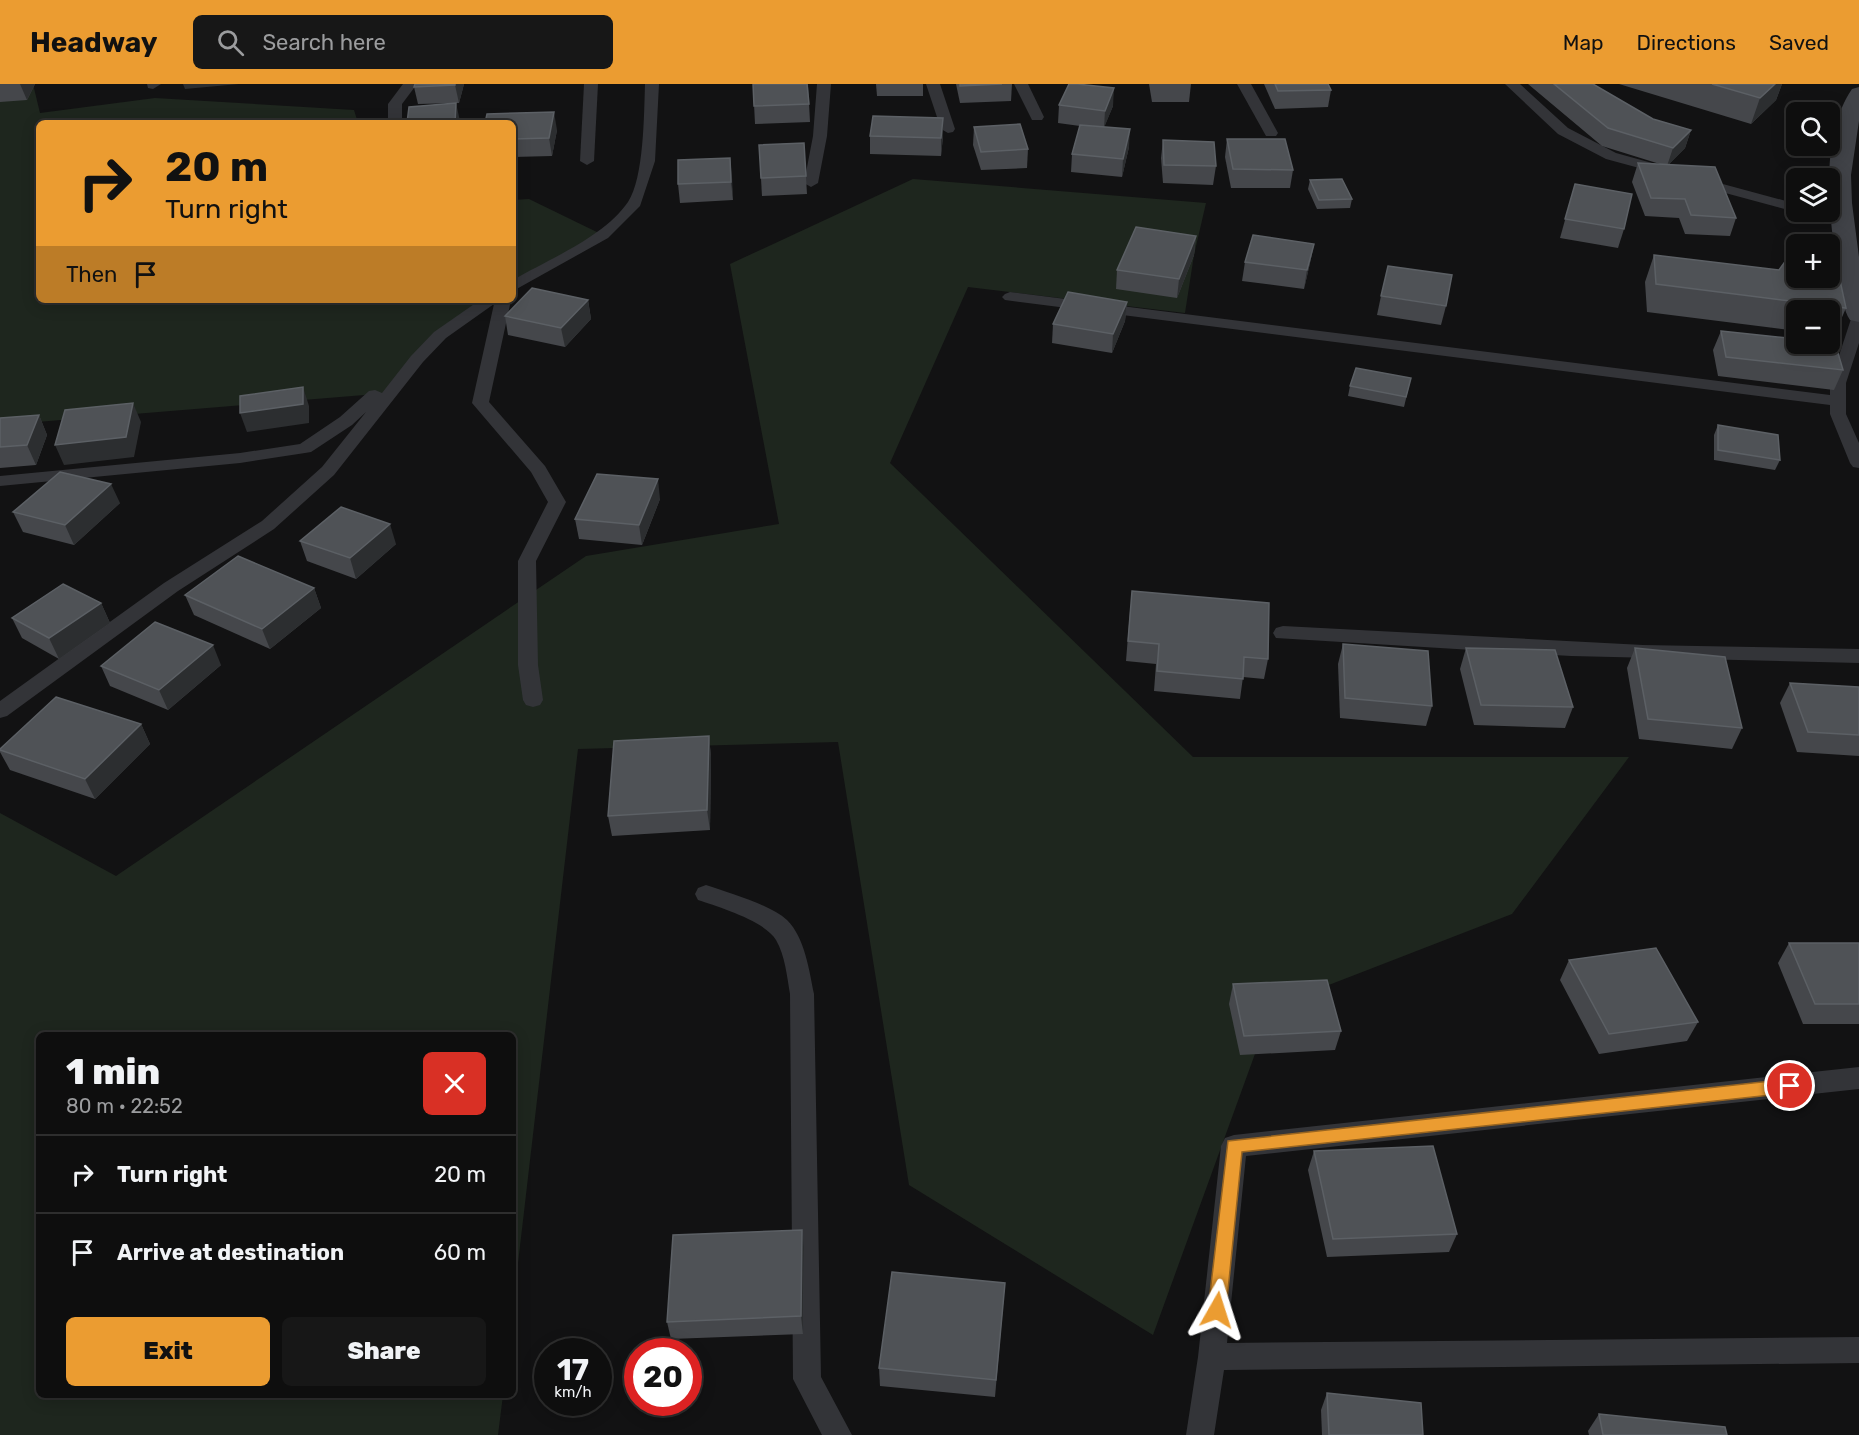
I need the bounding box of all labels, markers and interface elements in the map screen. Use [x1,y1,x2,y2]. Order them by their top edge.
search box [193,15,613,69]
text: Headway [30,26,157,59]
icon: search [214,26,247,59]
text: Search here [262,29,386,56]
text: Map [1563,30,1604,55]
text: Directions [1637,30,1736,55]
text: Saved [1769,30,1829,55]
map controls [1786,102,1840,354]
button: search [1786,102,1840,156]
text: 20 m [165,142,268,192]
icon: right [66,144,144,222]
button: layers [1786,168,1840,222]
text: Turn right [165,193,288,225]
button: + [1786,234,1840,288]
icon: arrive [129,258,162,291]
text: Then [66,261,117,288]
button: − [1786,300,1840,354]
text: 1 min [66,1050,160,1093]
button: close [423,1052,486,1115]
pin [1764,1060,1815,1111]
icon: arrive [1773,1069,1806,1102]
text: 80 m · 22:52 [66,1094,183,1118]
icon: right [66,1158,99,1191]
text: Turn right [117,1161,227,1188]
text: 20 m [434,1161,486,1188]
icon: arrive [66,1236,99,1269]
text: Arrive at destination [117,1239,344,1266]
text: 60 m [434,1239,486,1266]
position arrow [1185,1278,1249,1342]
button: Exit [66,1317,270,1386]
button: Share [282,1317,486,1386]
speed limit sign: 20 [624,1338,702,1416]
text: 17 [557,1352,589,1388]
text: km/h [554,1383,592,1401]

